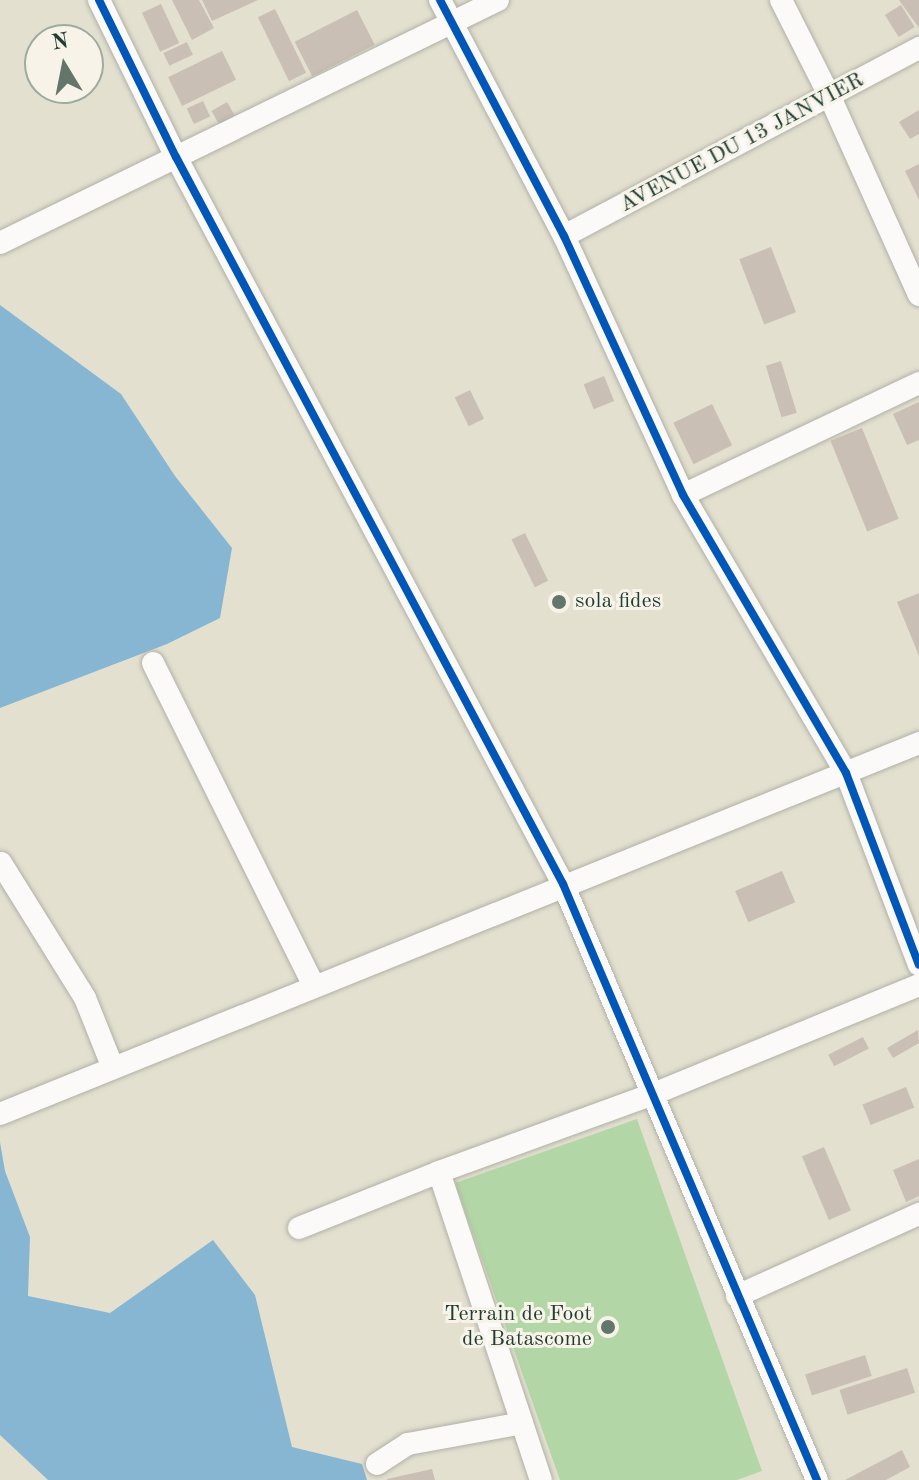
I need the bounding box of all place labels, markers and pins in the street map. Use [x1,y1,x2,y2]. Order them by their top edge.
place label: sola fides [575,589,661,615]
marker: sola fides [550,593,568,611]
place label: Terrain de Foot de Batascome [444,1301,592,1352]
marker: Terrain de Foot de Batascome [599,1318,617,1336]

